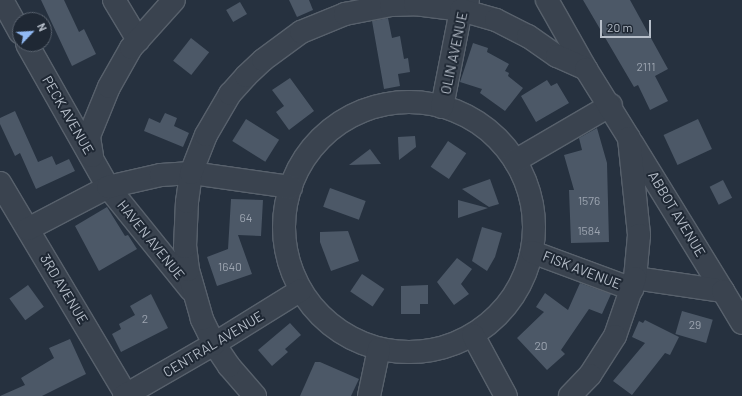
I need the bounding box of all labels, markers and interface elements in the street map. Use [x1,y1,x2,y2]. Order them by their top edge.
street label: OLIN AVENUE [437,10,471,96]
north arrow [12,12,52,52]
scale bar [602,12,653,38]
text: 20 m [607,20,633,34]
text: N [35,21,50,33]
house number: 2111 [637,60,655,74]
street label: PECK AVENUE [39,73,97,157]
street label: ABBOT AVENUE [645,168,709,260]
house number: 1576 [578,194,600,208]
street label: HAVEN AVENUE [114,197,188,283]
house number: 64 [240,211,252,225]
house number: 1584 [577,224,601,238]
street label: FISK AVENUE [540,247,624,293]
street label: 3RD AVENUE [37,251,91,327]
house number: 1640 [218,260,242,274]
street label: CENTRAL AVENUE [160,307,266,381]
house number: 2 [142,312,148,326]
house number: 29 [689,318,701,332]
house number: 20 [534,339,548,353]

